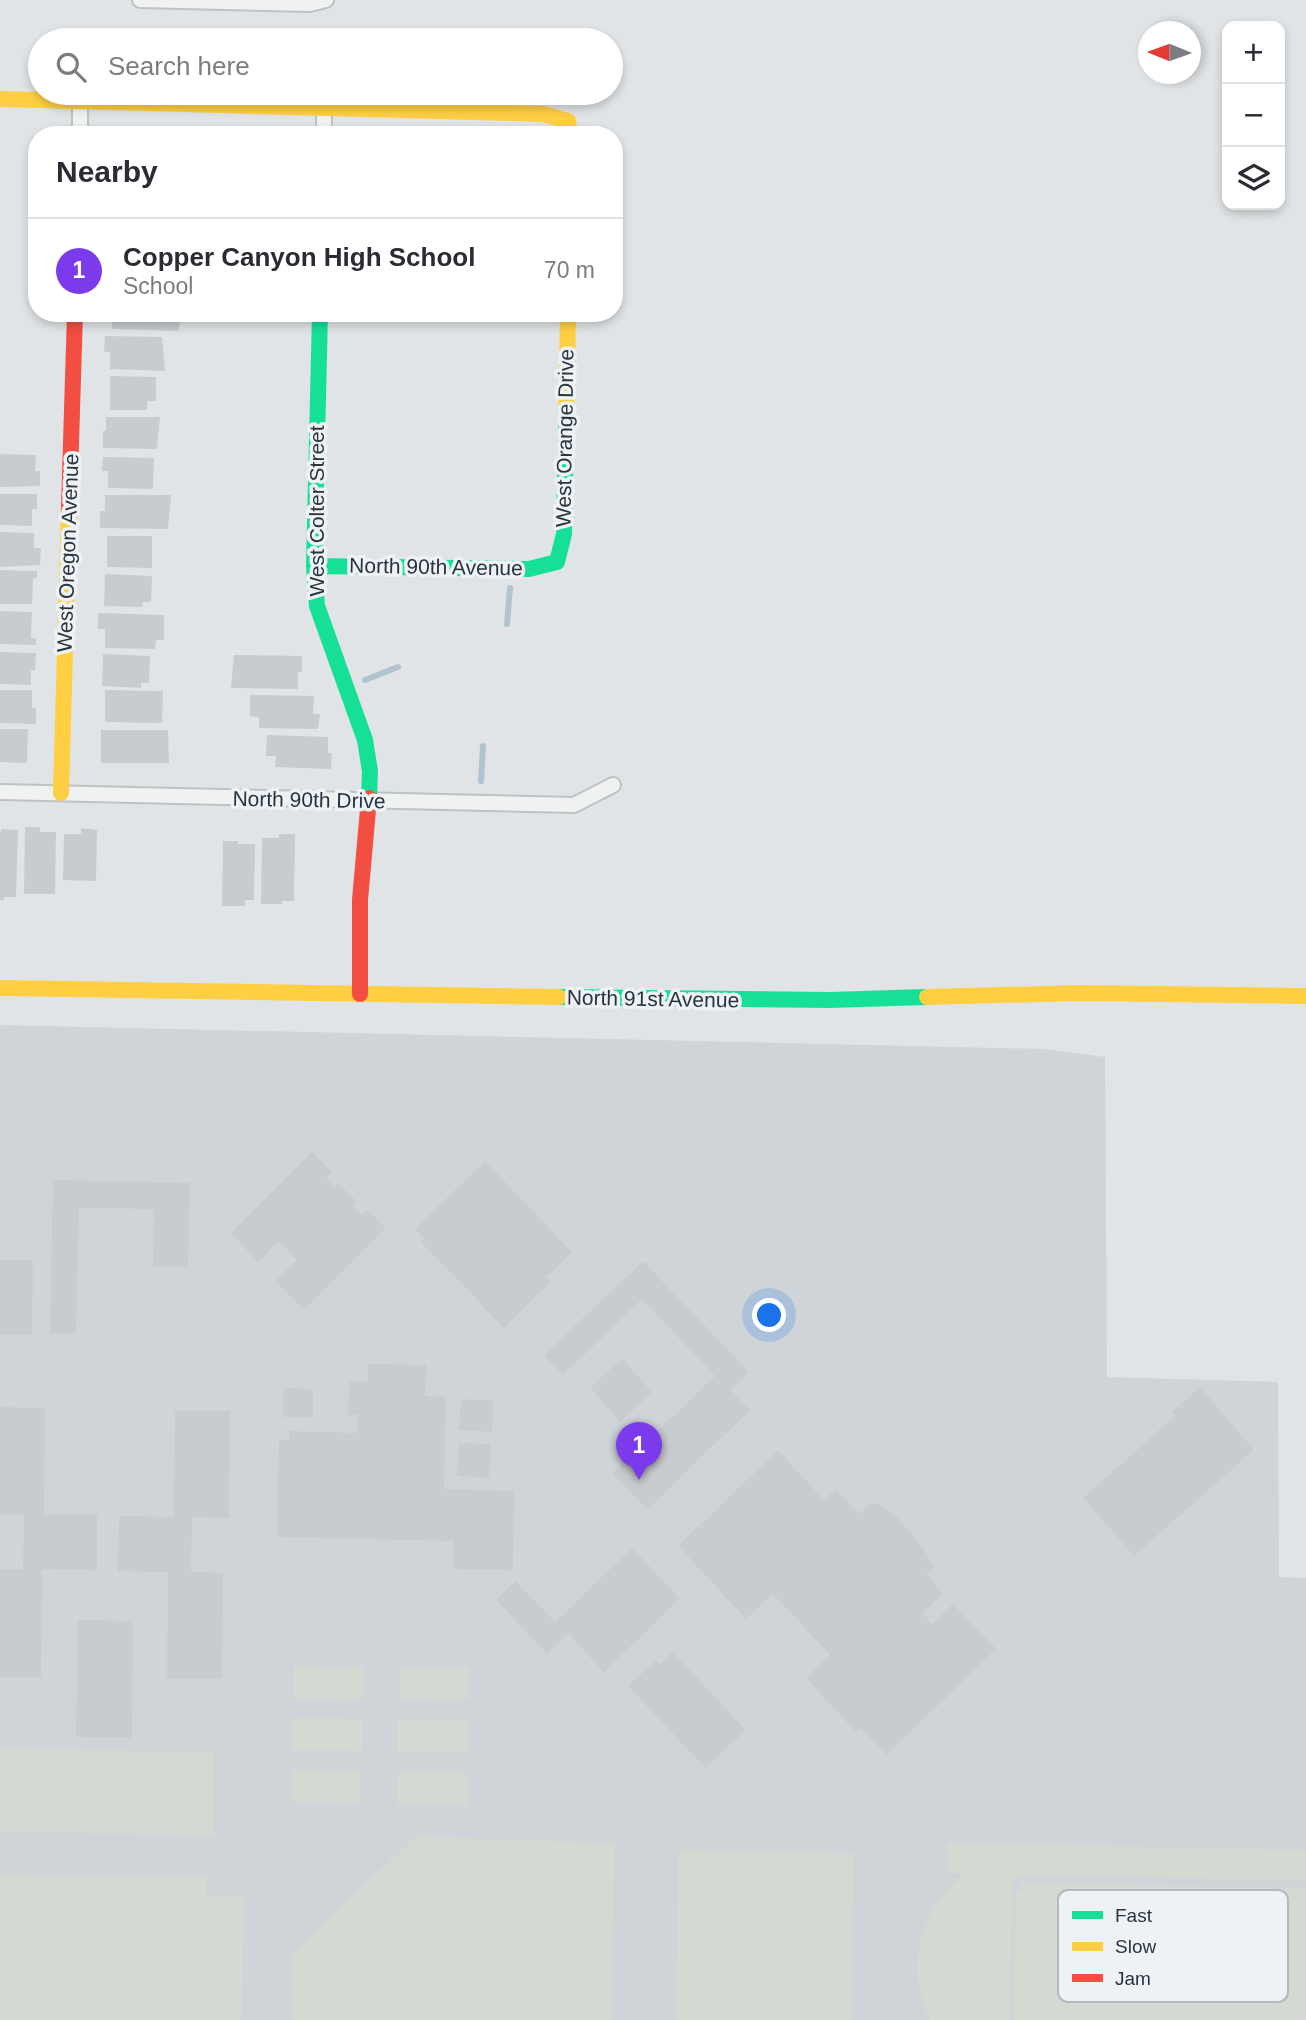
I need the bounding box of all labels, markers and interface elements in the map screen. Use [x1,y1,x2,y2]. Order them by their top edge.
north arrow [1138,21,1201,84]
map controls [1222,21,1285,210]
button: + [1222,21,1285,84]
search box [28,28,623,105]
icon: search [52,48,90,86]
text: Search here [108,51,250,81]
button: − [1222,84,1285,147]
button: layers [1222,147,1285,210]
text: Nearby [56,155,158,188]
text: Copper Canyon High School [123,242,475,272]
text: 1 [73,257,85,283]
text: 70 m [544,257,595,283]
text: School [123,273,193,299]
street label: West Orange Drive [551,349,578,527]
street label: West Colter Street [305,425,328,597]
street label: West Oregon Avenue [53,453,82,653]
street label: North 90th Avenue [349,553,523,580]
street label: North 90th Drive [232,787,386,812]
street label: North 91st Avenue [567,985,739,1012]
your location [752,1298,786,1332]
pin: 1 [616,1422,662,1480]
legend [1058,1890,1288,2002]
text: Fast [1115,1905,1153,1926]
text: Slow [1115,1936,1156,1957]
text: Jam [1115,1968,1151,1989]

